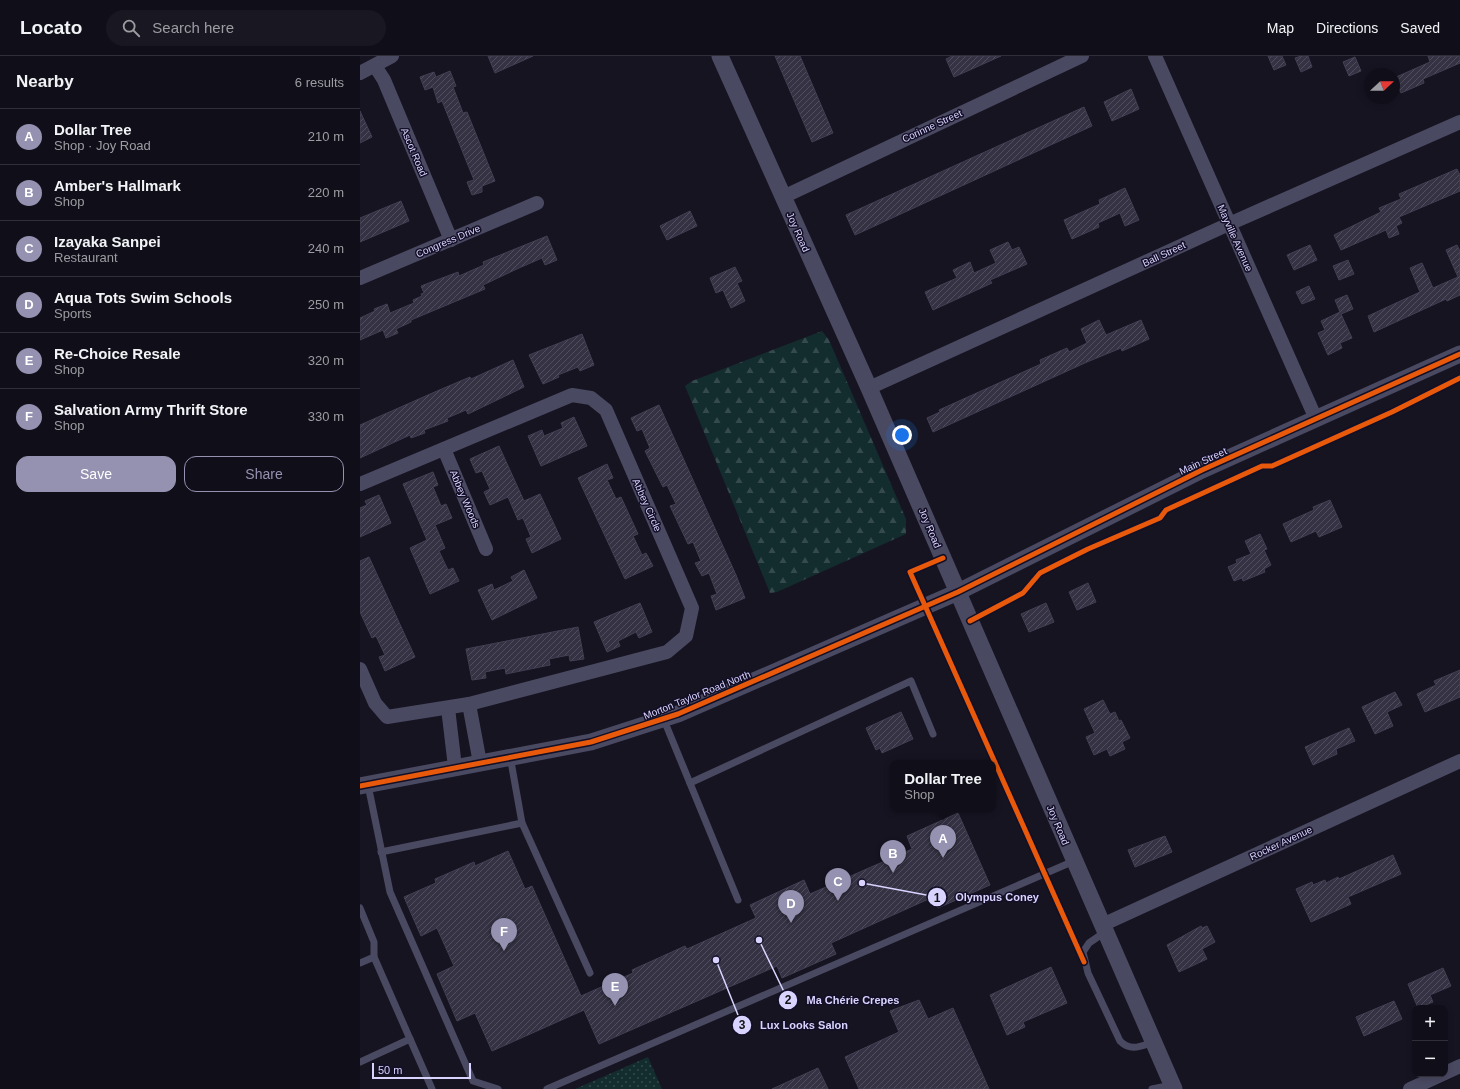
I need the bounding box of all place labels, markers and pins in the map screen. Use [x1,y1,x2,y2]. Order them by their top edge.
pin: A [930,825,956,858]
pin: B [880,840,906,873]
pin: C [825,868,851,901]
callout: Olympus Coney [927,886,1046,909]
pin: D [778,890,804,923]
pin: F [491,918,517,951]
pin: E [602,973,628,1006]
callout: Ma Chérie Crepes [778,989,907,1012]
callout: Lux Looks Salon [732,1014,856,1037]

